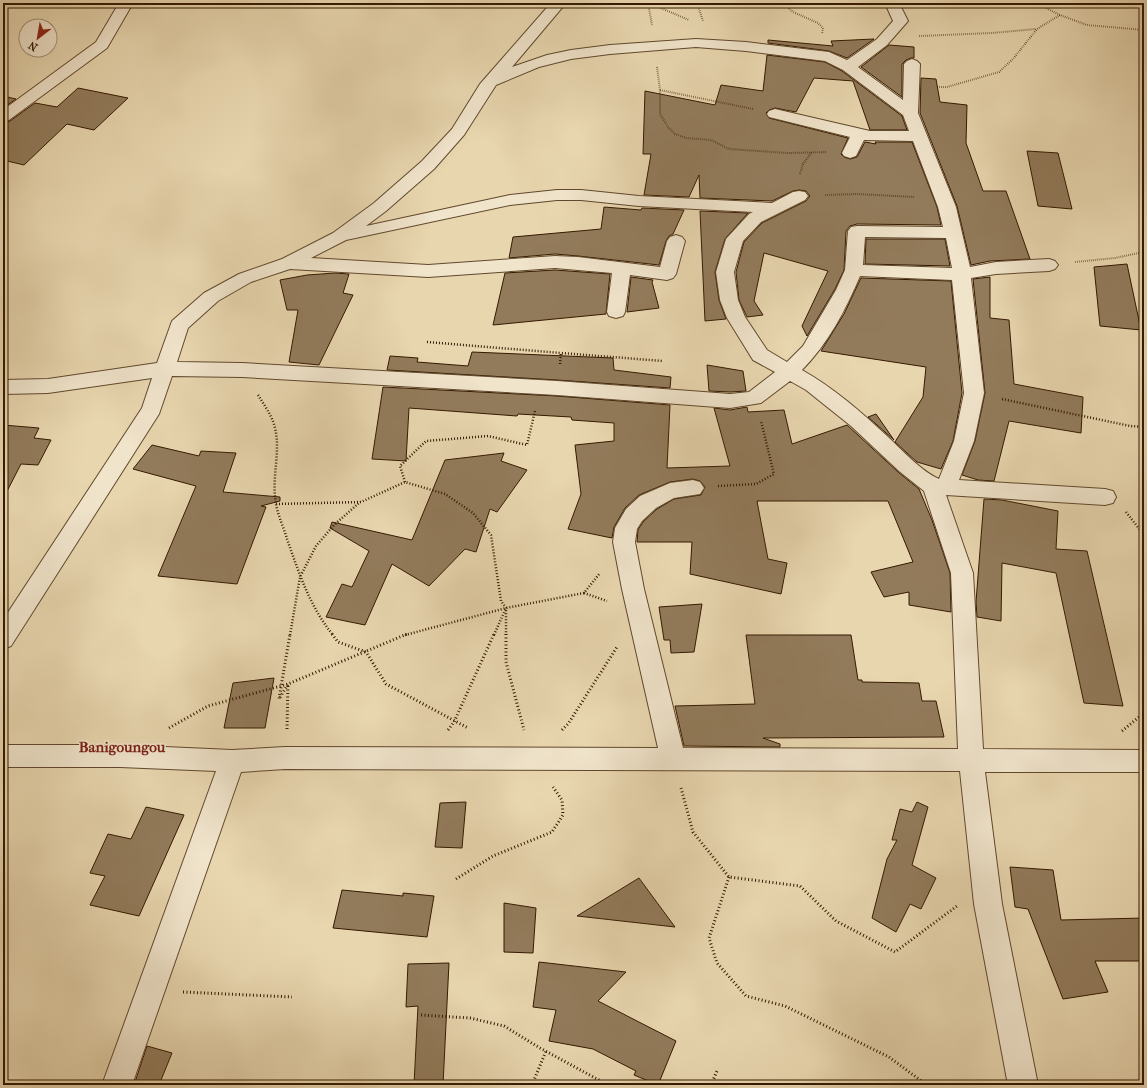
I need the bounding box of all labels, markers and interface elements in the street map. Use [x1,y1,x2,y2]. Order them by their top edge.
north arrow [18,18,58,58]
text: N [26,38,40,54]
district label: Banigoungou [79,738,166,756]

